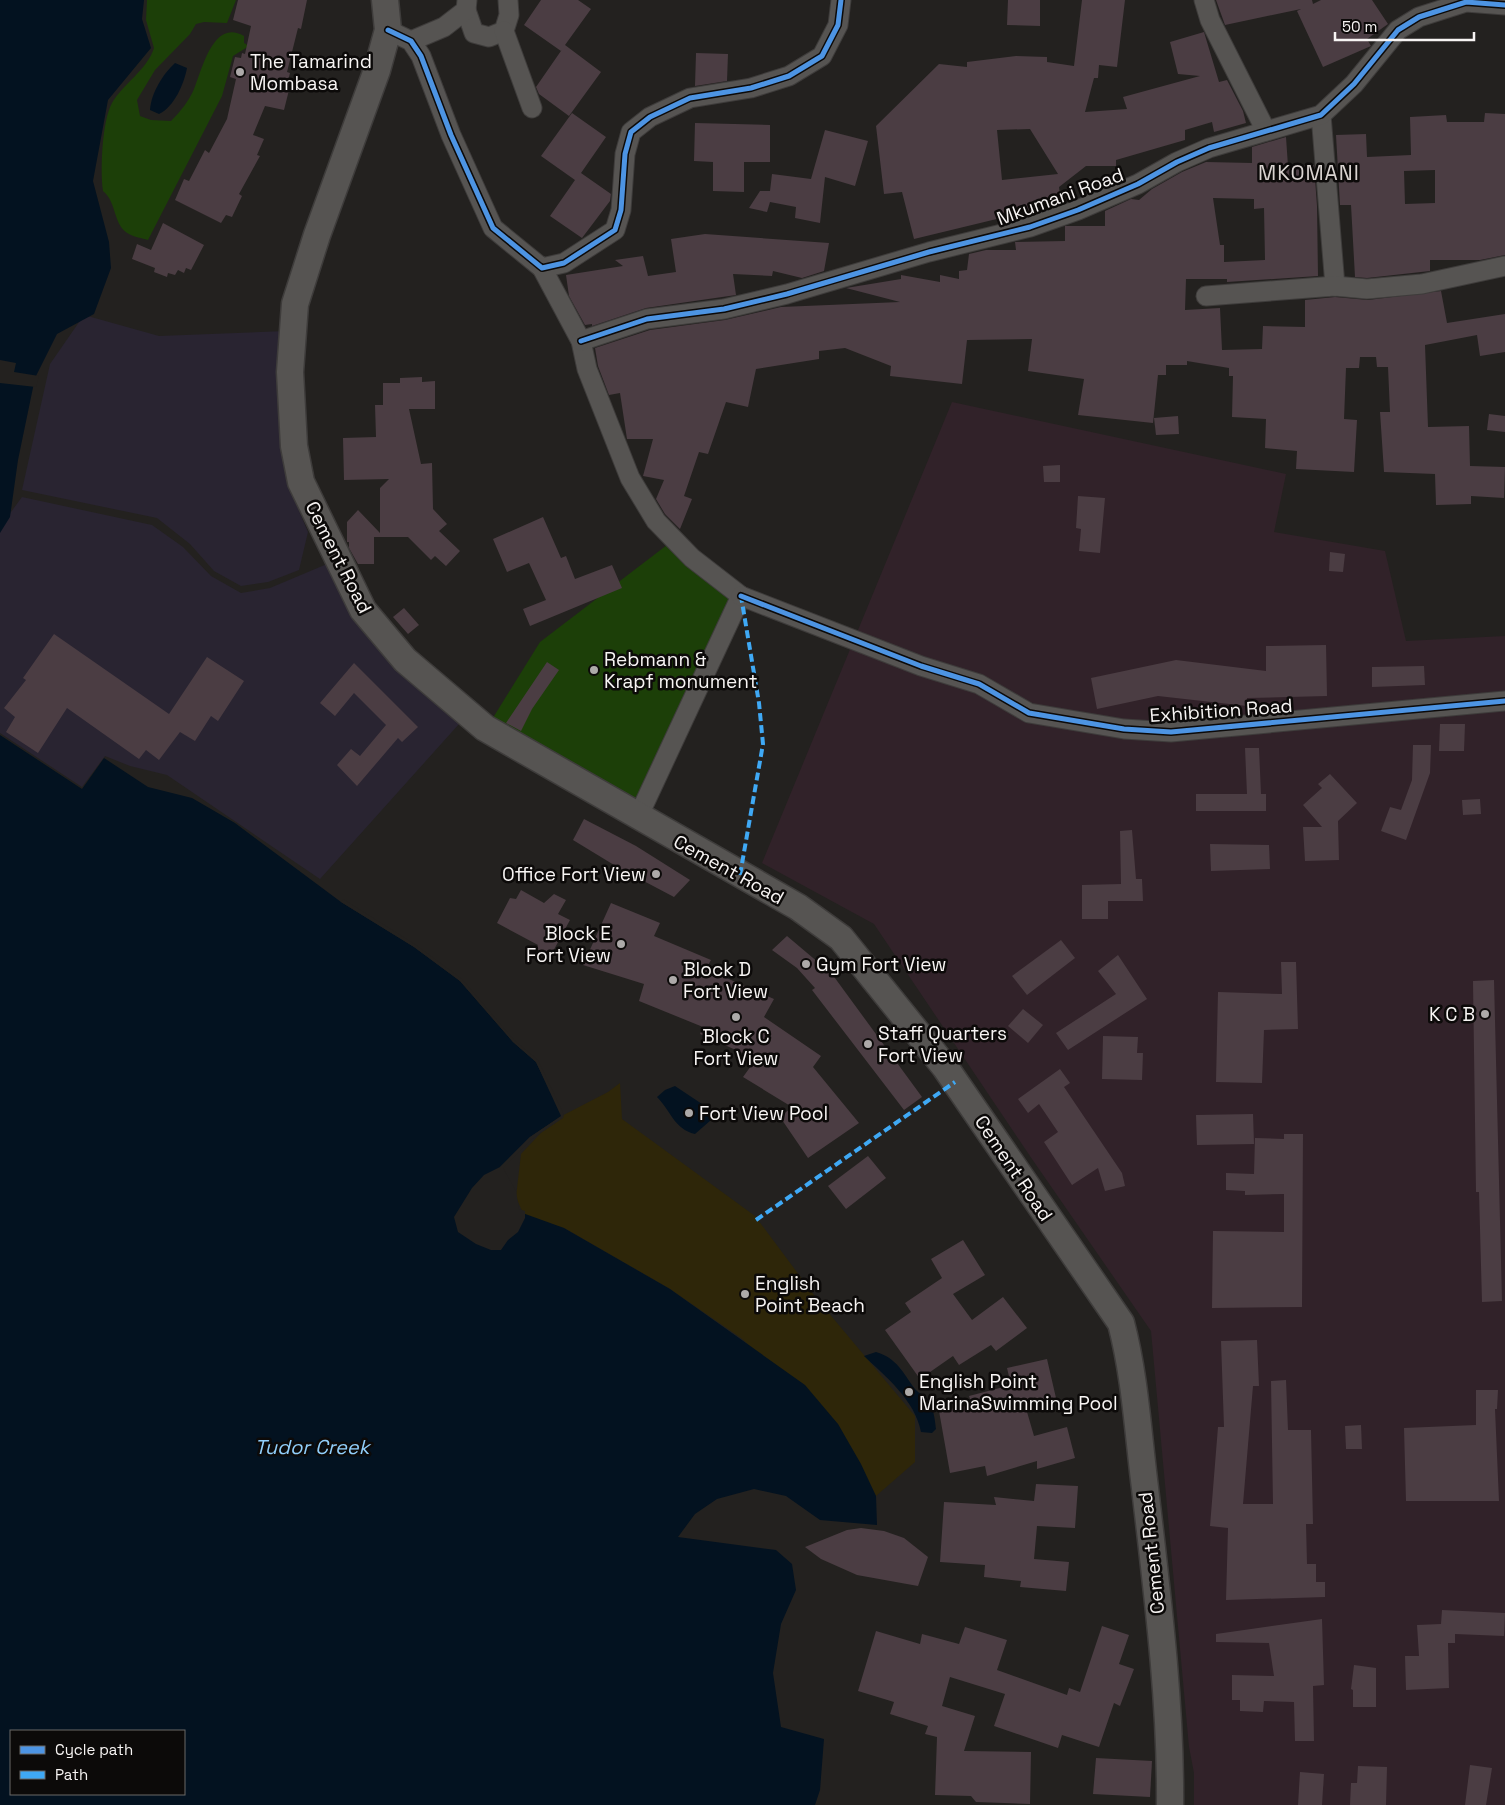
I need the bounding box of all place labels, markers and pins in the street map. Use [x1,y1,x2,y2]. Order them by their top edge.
place label: The Tamarind Mombasa [250,49,372,96]
marker: The Tamarind Mombasa [234,66,246,78]
place label: Rebmann & Krapf monument [604,647,757,694]
marker: Rebmann & Krapf monument [588,664,600,676]
place label: Office Fort View [502,862,646,887]
marker: Office Fort View [650,868,662,880]
place label: Block E Fort View [526,921,611,968]
marker: Block E Fort View [615,938,627,950]
place label: Gym Fort View [816,952,947,977]
place label: Block D Fort View [683,957,768,1004]
marker: Gym Fort View [800,958,812,970]
marker: Block D Fort View [667,974,679,986]
place label: K C B [1429,1002,1475,1027]
marker: K C B [1479,1008,1491,1020]
marker: Block C Fort View [730,1011,742,1023]
place label: Staff Quarters Fort View [878,1021,1007,1068]
place label: Block C Fort View [693,1024,779,1071]
marker: Staff Quarters Fort View [862,1038,874,1050]
place label: Fort View Pool [699,1101,828,1126]
marker: Fort View Pool [683,1107,695,1119]
place label: English Point Beach [755,1271,865,1318]
marker: English Point Beach [739,1288,751,1300]
place label: English Point MarinaSwimming Pool [919,1369,1118,1416]
marker: English Point MarinaSwimming Pool [903,1386,915,1398]

